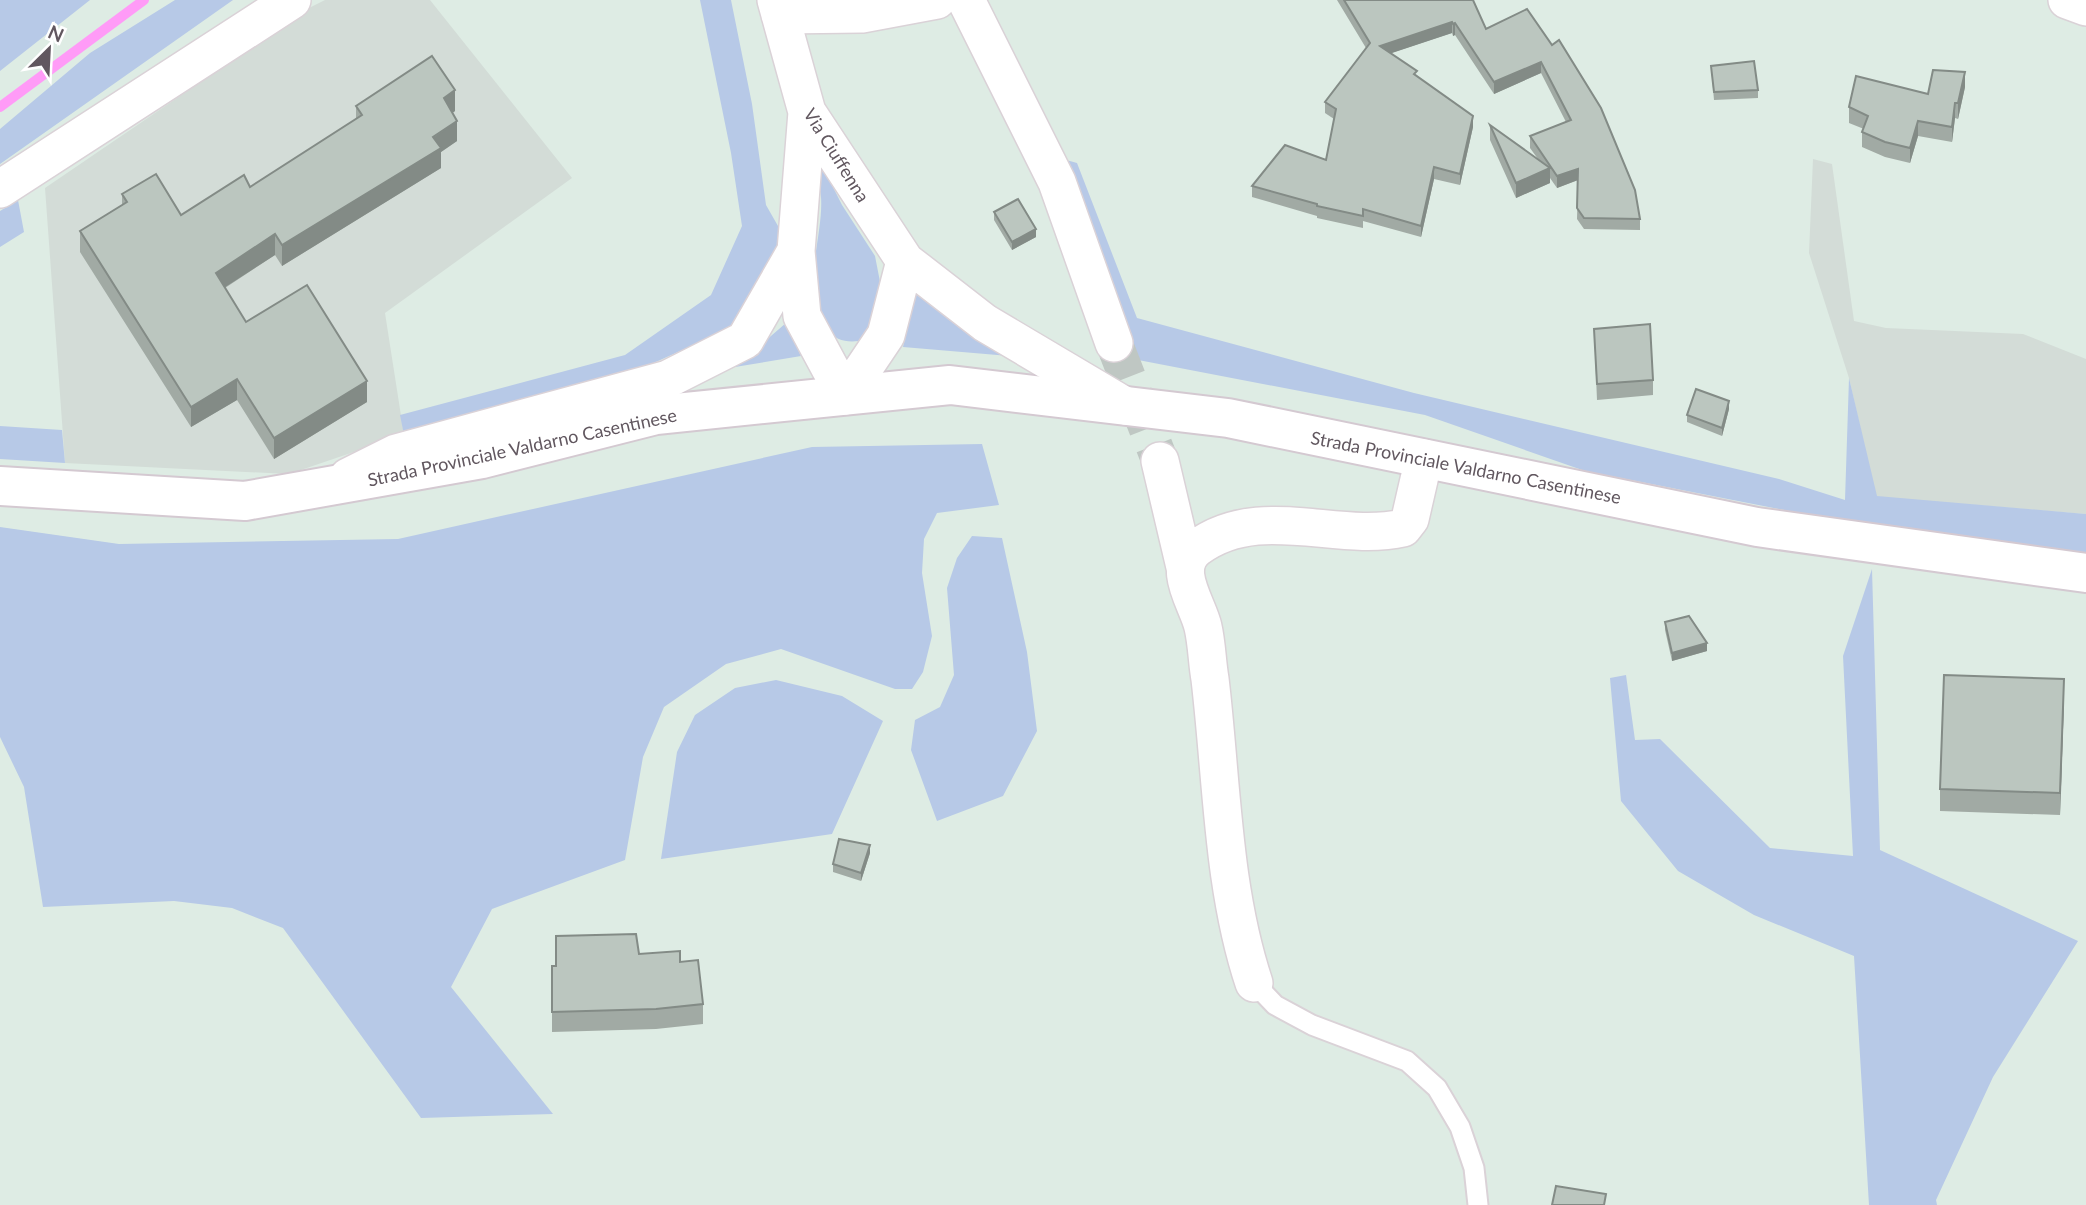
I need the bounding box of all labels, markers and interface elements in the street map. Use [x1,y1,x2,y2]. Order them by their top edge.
north arrow [14,14,84,84]
text: N [45,20,67,46]
street label: Via Ciuffenna [799,104,875,206]
street label: Strada Provinciale Valdarno Casentinese [365,403,679,491]
street label: Strada Provinciale Valdarno Casentinese [1309,426,1623,508]

